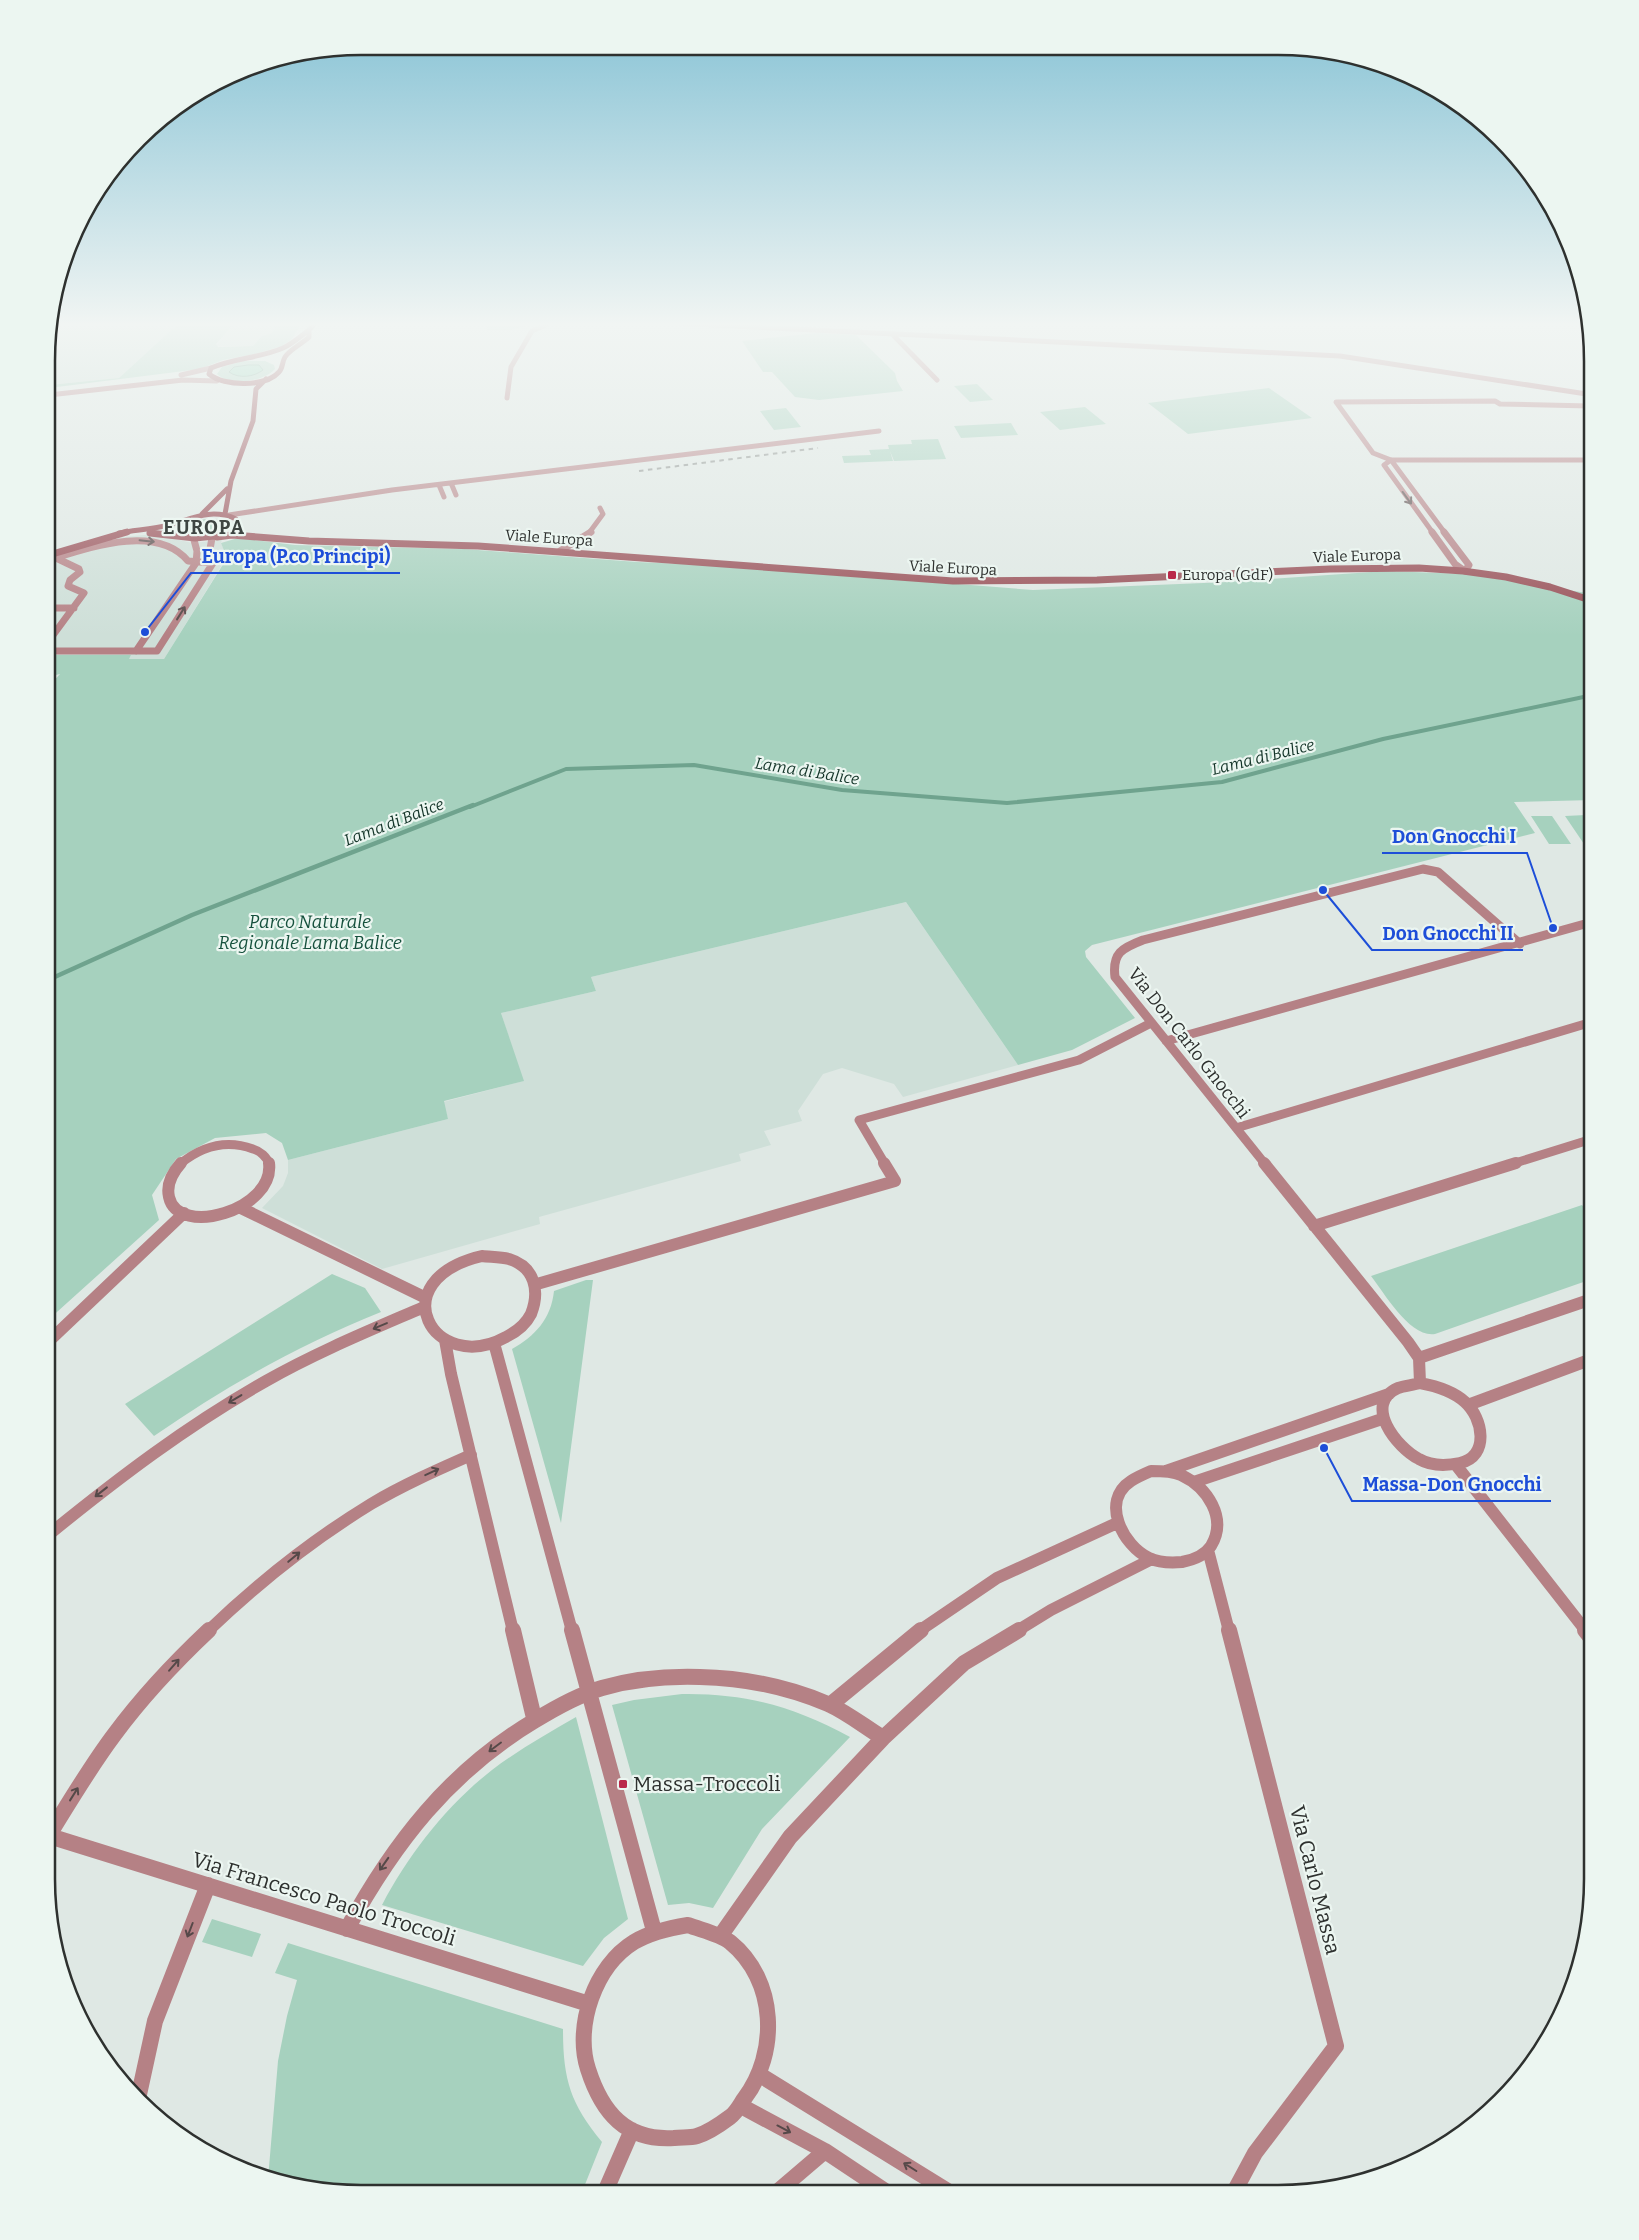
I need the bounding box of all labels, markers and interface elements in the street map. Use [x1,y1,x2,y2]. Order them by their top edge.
one-way arrow [1402,491,1412,505]
district label: EUROPA [163,516,245,539]
street label: Viale Europa [504,526,594,550]
one-way arrow [139,537,155,546]
callout: Europa (P.co Principi) [191,539,400,573]
text: Europa (P.co Principi) [201,545,391,568]
street label: Viale Europa [1313,545,1401,567]
street label: Viale Europa [909,557,997,579]
place label: Europa (GdF) [1182,566,1273,584]
marker: Europa (GdF) [1166,569,1178,581]
one-way arrow [177,606,187,620]
water label: Lama di Balice [1210,735,1316,779]
water label: Lama di Balice [753,753,861,789]
water label: Lama di Balice [341,794,447,850]
callout: Don Gnocchi I [1382,819,1527,853]
text: Don Gnocchi I [1392,825,1516,848]
park label: Parco Naturale Regionale Lama Balice [218,911,402,954]
callout: Don Gnocchi II [1372,916,1523,950]
text: Don Gnocchi II [1382,922,1514,945]
street label: Via Don Carlo Gnocchi [1123,963,1255,1123]
one-way arrow [373,1322,388,1332]
one-way arrow [228,1395,242,1405]
one-way arrow [424,1467,439,1477]
callout: Massa-Don Gnocchi [1352,1467,1551,1501]
text: Massa-Don Gnocchi [1363,1473,1541,1496]
one-way arrow [95,1486,108,1497]
one-way arrow [287,1551,300,1562]
one-way arrow [168,1659,179,1672]
one-way arrow [489,1742,502,1753]
place label: Massa-Troccoli [633,1771,781,1797]
marker: Massa-Troccoli [617,1778,629,1790]
one-way arrow [70,1787,80,1801]
street label: Via Carlo Massa [1284,1803,1346,1958]
street label: Via Francesco Paolo Troccoli [189,1846,459,1952]
one-way arrow [379,1857,389,1871]
one-way arrow [185,1922,194,1938]
one-way arrow [776,2124,791,2134]
one-way arrow [903,2162,917,2173]

